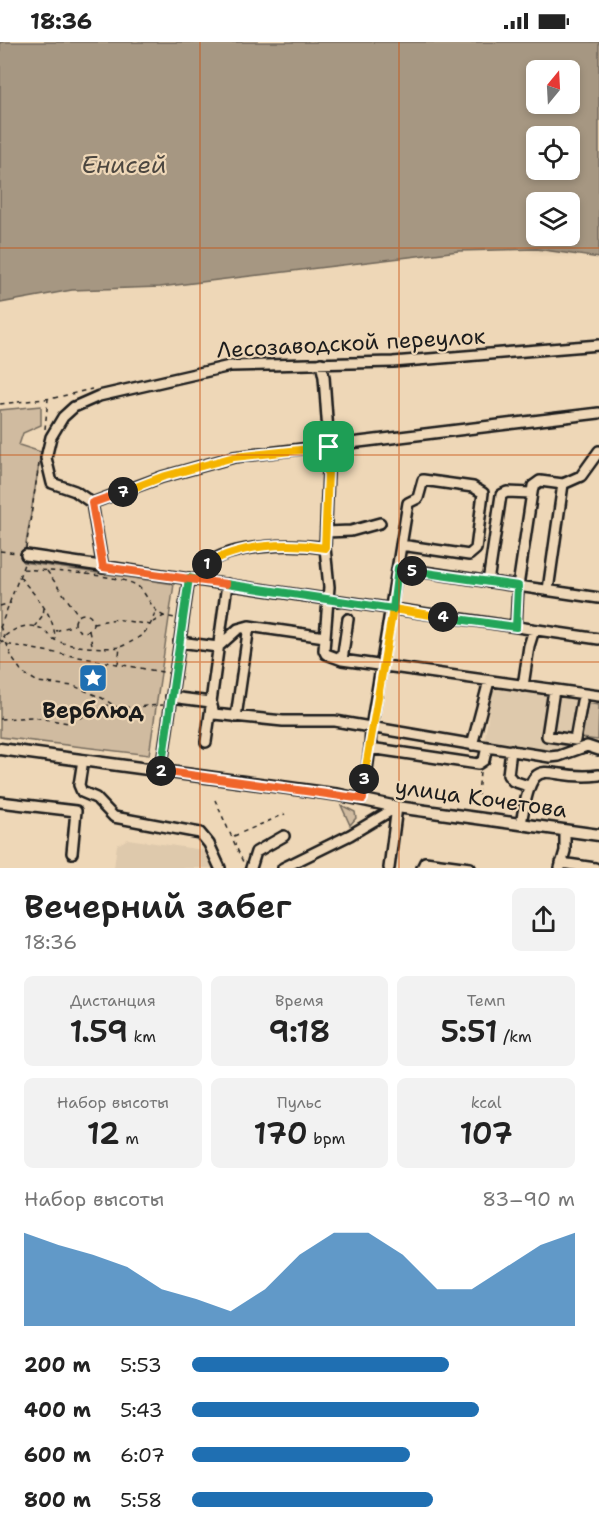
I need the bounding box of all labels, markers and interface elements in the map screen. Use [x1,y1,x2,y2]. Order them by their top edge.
text: 18:36 [30,7,92,36]
north arrow [526,60,580,114]
map controls [526,60,580,246]
button: locate [526,126,580,180]
water label: Енисей [81,149,167,181]
button: layers [526,192,580,246]
street label: Лесозаводской переулок [216,321,486,365]
pin [303,421,354,472]
icon: arrive [312,430,345,463]
pin: 7 [108,477,138,507]
text: 7 [117,481,129,502]
pin: 1 [192,549,222,579]
text: 1 [203,553,211,574]
pin: 5 [397,556,427,586]
text: 5 [407,560,417,581]
pin: 4 [428,602,458,632]
text: 4 [437,606,449,627]
place icon: Верблюд [77,662,109,694]
place label: Верблюд [42,696,144,725]
pin: 2 [146,756,176,786]
text: 2 [155,760,167,781]
pin: 3 [349,764,379,794]
text: 3 [358,768,370,789]
street label: улица Кочетова [393,772,569,824]
text: Вечерний забег [24,884,292,929]
button: share [512,888,575,951]
text: 18:36 [24,929,77,955]
text: Дистанция [70,990,156,1011]
text: Время [275,990,324,1011]
text: Темп [467,990,506,1011]
text: 1.59 [70,1011,128,1052]
text: 9:18 [269,1011,330,1052]
text: 5:51 [441,1011,498,1052]
text: km [128,1026,156,1047]
text: /km [498,1026,532,1047]
text: Набор высоты [57,1092,169,1113]
text: Пульс [277,1092,322,1113]
text: kcal [471,1092,502,1113]
text: 12 [87,1113,120,1154]
text: 170 [254,1113,308,1154]
text: 107 [459,1113,513,1154]
text: m [120,1128,139,1149]
text: bpm [308,1128,345,1149]
text: Набор высоты [24,1186,164,1212]
text: 83–90 m [482,1186,575,1212]
text: 200 m [24,1352,91,1378]
text: 5:53 [120,1352,162,1378]
text: 400 m [24,1397,91,1423]
text: 5:43 [120,1397,162,1423]
text: 600 m [24,1442,91,1468]
text: 6:07 [120,1442,165,1468]
text: 800 m [24,1487,91,1513]
text: 5:58 [120,1487,162,1513]

